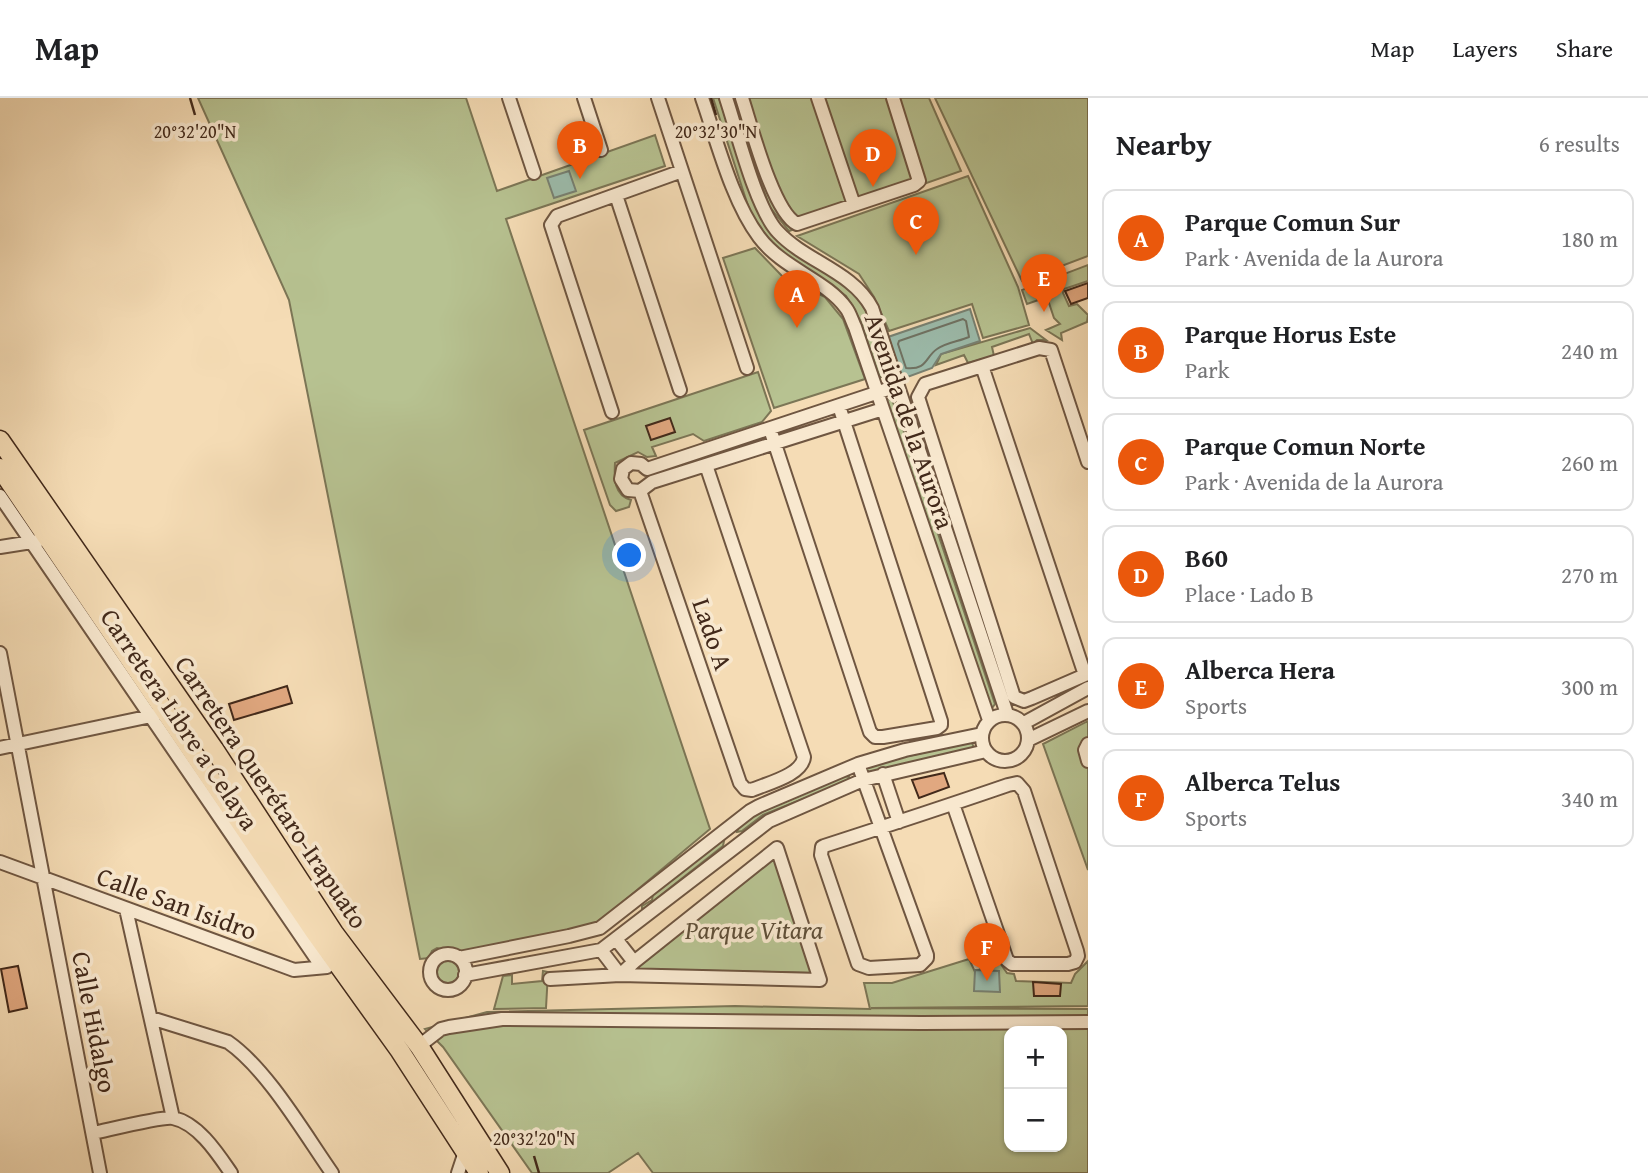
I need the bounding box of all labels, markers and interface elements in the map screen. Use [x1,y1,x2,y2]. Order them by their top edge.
text: Map [35,24,99,72]
text: Map [1371,31,1414,66]
text: Layers [1452,31,1518,66]
text: Share [1556,31,1613,66]
text: 20°32'20"N [154,118,237,145]
text: 20°32'30"N [675,118,758,145]
pin: B [557,121,603,179]
text: Nearby [1116,122,1212,166]
text: 6 results [1539,127,1620,160]
pin: D [850,129,896,187]
pin: C [893,197,939,255]
text: Parque Comun Sur [1185,202,1400,241]
text: A [1134,222,1148,255]
text: 180 m [1561,222,1618,255]
text: Park · Avenida de la Aurora [1185,241,1443,274]
pin: E [1021,254,1067,312]
pin: A [774,270,820,328]
street label: Avenida de la Aurora [855,308,965,535]
text: Parque Horus Este [1185,314,1396,353]
text: B [1134,334,1148,367]
text: 240 m [1561,334,1618,367]
text: Park [1185,353,1229,386]
text: Parque Comun Norte [1185,426,1426,465]
text: C [1134,446,1148,479]
text: 260 m [1561,446,1618,479]
text: Park · Avenida de la Aurora [1185,465,1443,498]
your location [612,538,646,572]
text: B60 [1185,538,1228,577]
text: D [1134,558,1148,591]
text: 270 m [1561,558,1618,591]
text: Place · Lado B [1185,577,1314,610]
street label: Lado A [683,593,743,675]
street label: Carretera Libre a Celaya [91,600,269,838]
street label: Carretera Querétaro-Irapuato [166,648,378,936]
text: Alberca Hera [1185,650,1335,689]
text: E [1135,670,1147,703]
text: 300 m [1561,670,1618,703]
text: Sports [1185,689,1247,722]
text: Alberca Telus [1185,762,1341,801]
text: F [1135,782,1147,815]
text: 340 m [1561,782,1618,815]
text: Sports [1185,801,1247,834]
street label: Calle San Isidro [92,856,262,950]
park label: Parque Vitara [684,910,823,949]
pin: F [964,923,1010,981]
street label: Calle Hidalgo [62,948,128,1096]
map controls [1004,1026,1067,1152]
button: + [1004,1026,1067,1089]
button: − [1004,1089,1067,1152]
text: 20°32'20"N [493,1125,576,1152]

